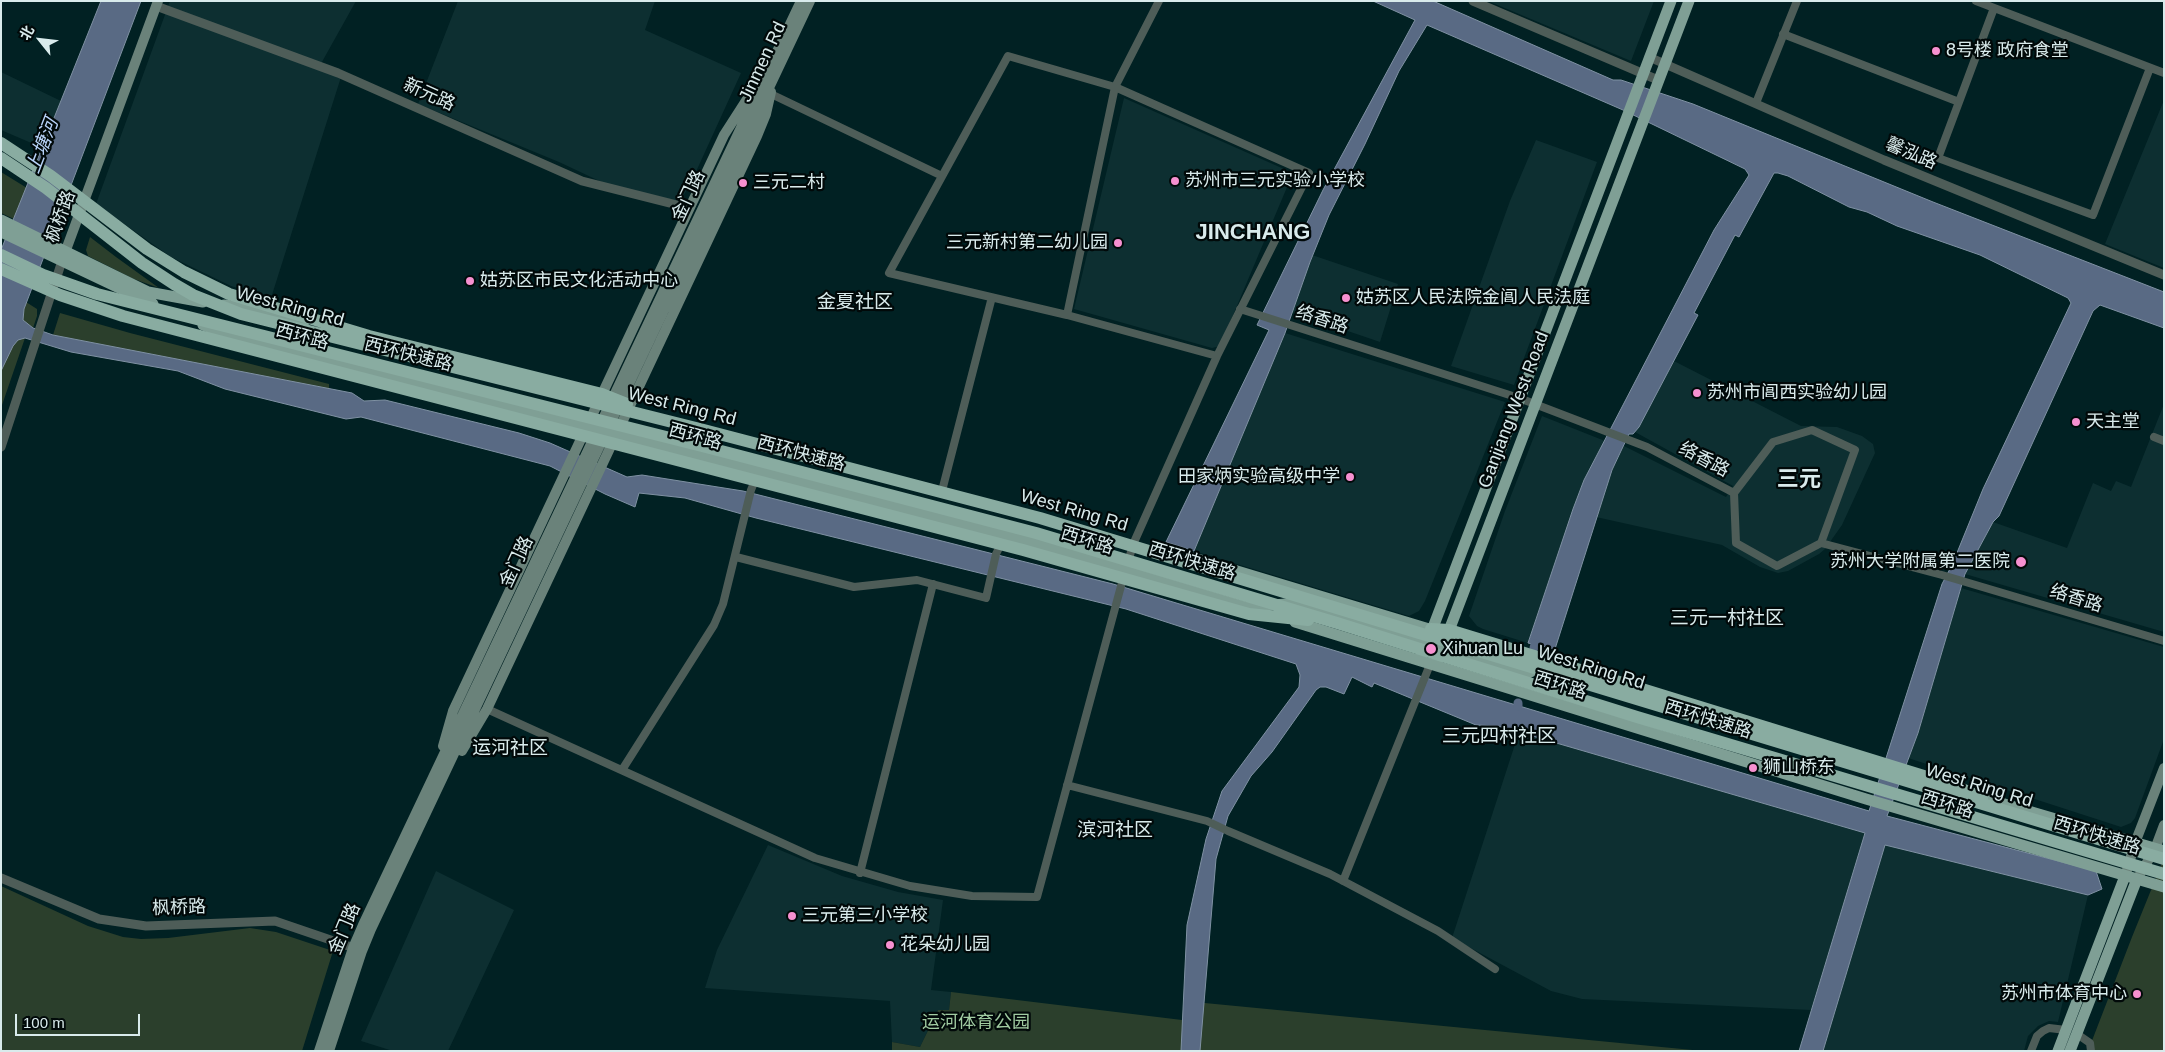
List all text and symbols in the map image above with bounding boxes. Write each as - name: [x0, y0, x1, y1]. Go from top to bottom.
- north arrow: [15, 15, 65, 65]
- street label: Jinmen Rd: [735, 18, 791, 106]
- text: 北: [16, 23, 37, 43]
- place label: 8号楼 政府食堂: [1946, 40, 2069, 62]
- marker: 8号楼 政府食堂: [1930, 45, 1942, 57]
- street label: 新元路: [400, 74, 458, 116]
- water label: 上塘河: [22, 115, 64, 177]
- street label: 馨泓路: [1882, 134, 1940, 174]
- street label: 金门路: [668, 167, 710, 225]
- place label: 苏州市三元实验小学校: [1185, 170, 1365, 192]
- place label: 三元二村: [753, 172, 825, 194]
- marker: 苏州市三元实验小学校: [1169, 175, 1181, 187]
- marker: 三元二村: [737, 177, 749, 189]
- street label: 枫桥路: [42, 188, 80, 246]
- district label: JINCHANG: [1191, 220, 1315, 246]
- place label: 三元新村第二幼儿园: [946, 232, 1108, 254]
- marker: 三元新村第二幼儿园: [1112, 237, 1124, 249]
- place label: 姑苏区市民文化活动中心: [480, 270, 678, 292]
- marker: 姑苏区市民文化活动中心: [464, 275, 476, 287]
- street label: West Ring Rd: [234, 282, 346, 332]
- place label: 姑苏区人民法院金阊人民法庭: [1356, 287, 1590, 309]
- district label: 金夏社区: [817, 292, 893, 314]
- marker: 姑苏区人民法院金阊人民法庭: [1340, 292, 1352, 304]
- street label: 络香路: [1293, 301, 1351, 339]
- street label: 西环路: [273, 320, 331, 354]
- street label: Ganjiang West Road: [1474, 329, 1554, 491]
- street label: 西环快速路: [362, 334, 454, 376]
- place label: 苏州市阊西实验幼儿园: [1707, 382, 1887, 404]
- street label: West Ring Rd: [626, 383, 738, 431]
- marker: 苏州市阊西实验幼儿园: [1691, 387, 1703, 399]
- place label: 天主堂: [2086, 411, 2140, 433]
- marker: 天主堂: [2070, 416, 2082, 428]
- street label: 西环路: [666, 420, 724, 454]
- street label: 西环快速路: [755, 432, 847, 476]
- street label: 络香路: [1675, 438, 1733, 482]
- place label: 田家炳实验高级中学: [1178, 466, 1340, 488]
- district label: 三元: [1777, 467, 1821, 493]
- marker: 田家炳实验高级中学: [1344, 471, 1356, 483]
- street label: West Ring Rd: [1018, 485, 1130, 537]
- street label: 西环路: [1058, 523, 1116, 559]
- street label: 金门路: [496, 533, 538, 591]
- street label: 西环快速路: [1146, 539, 1238, 585]
- place label: 苏州大学附属第二医院: [1830, 551, 2010, 573]
- marker: 苏州大学附属第二医院: [2014, 555, 2028, 569]
- street label: 络香路: [2047, 581, 2105, 617]
- district label: 三元一村社区: [1670, 608, 1784, 630]
- place label: Xihuan Lu: [1442, 638, 1523, 660]
- street label: West Ring Rd: [1535, 641, 1647, 695]
- marker: Xihuan Lu: [1424, 642, 1438, 656]
- street label: 西环路: [1531, 668, 1589, 704]
- street label: 西环快速路: [1662, 697, 1754, 743]
- district label: 三元四村社区: [1442, 726, 1556, 748]
- district label: 运河社区: [472, 738, 548, 760]
- place label: 狮山桥东: [1763, 757, 1835, 779]
- street label: West Ring Rd: [1923, 759, 2035, 813]
- marker: 狮山桥东: [1747, 762, 1759, 774]
- street label: 西环路: [1918, 787, 1976, 823]
- street label: 西环快速路: [2051, 813, 2143, 859]
- district label: 滨河社区: [1077, 820, 1153, 842]
- street label: 枫桥路: [152, 896, 206, 920]
- street label: 金门路: [325, 900, 365, 958]
- place label: 三元第三小学校: [802, 905, 928, 927]
- marker: 三元第三小学校: [786, 910, 798, 922]
- place label: 花朵幼儿园: [900, 934, 990, 956]
- marker: 花朵幼儿园: [884, 939, 896, 951]
- place label: 苏州市体育中心: [2001, 983, 2127, 1005]
- marker: 苏州市体育中心: [2131, 988, 2143, 1000]
- scale bar: [18, 1004, 142, 1036]
- park label: 运河体育公园: [922, 1012, 1030, 1034]
- text: 100 m: [23, 1014, 65, 1031]

